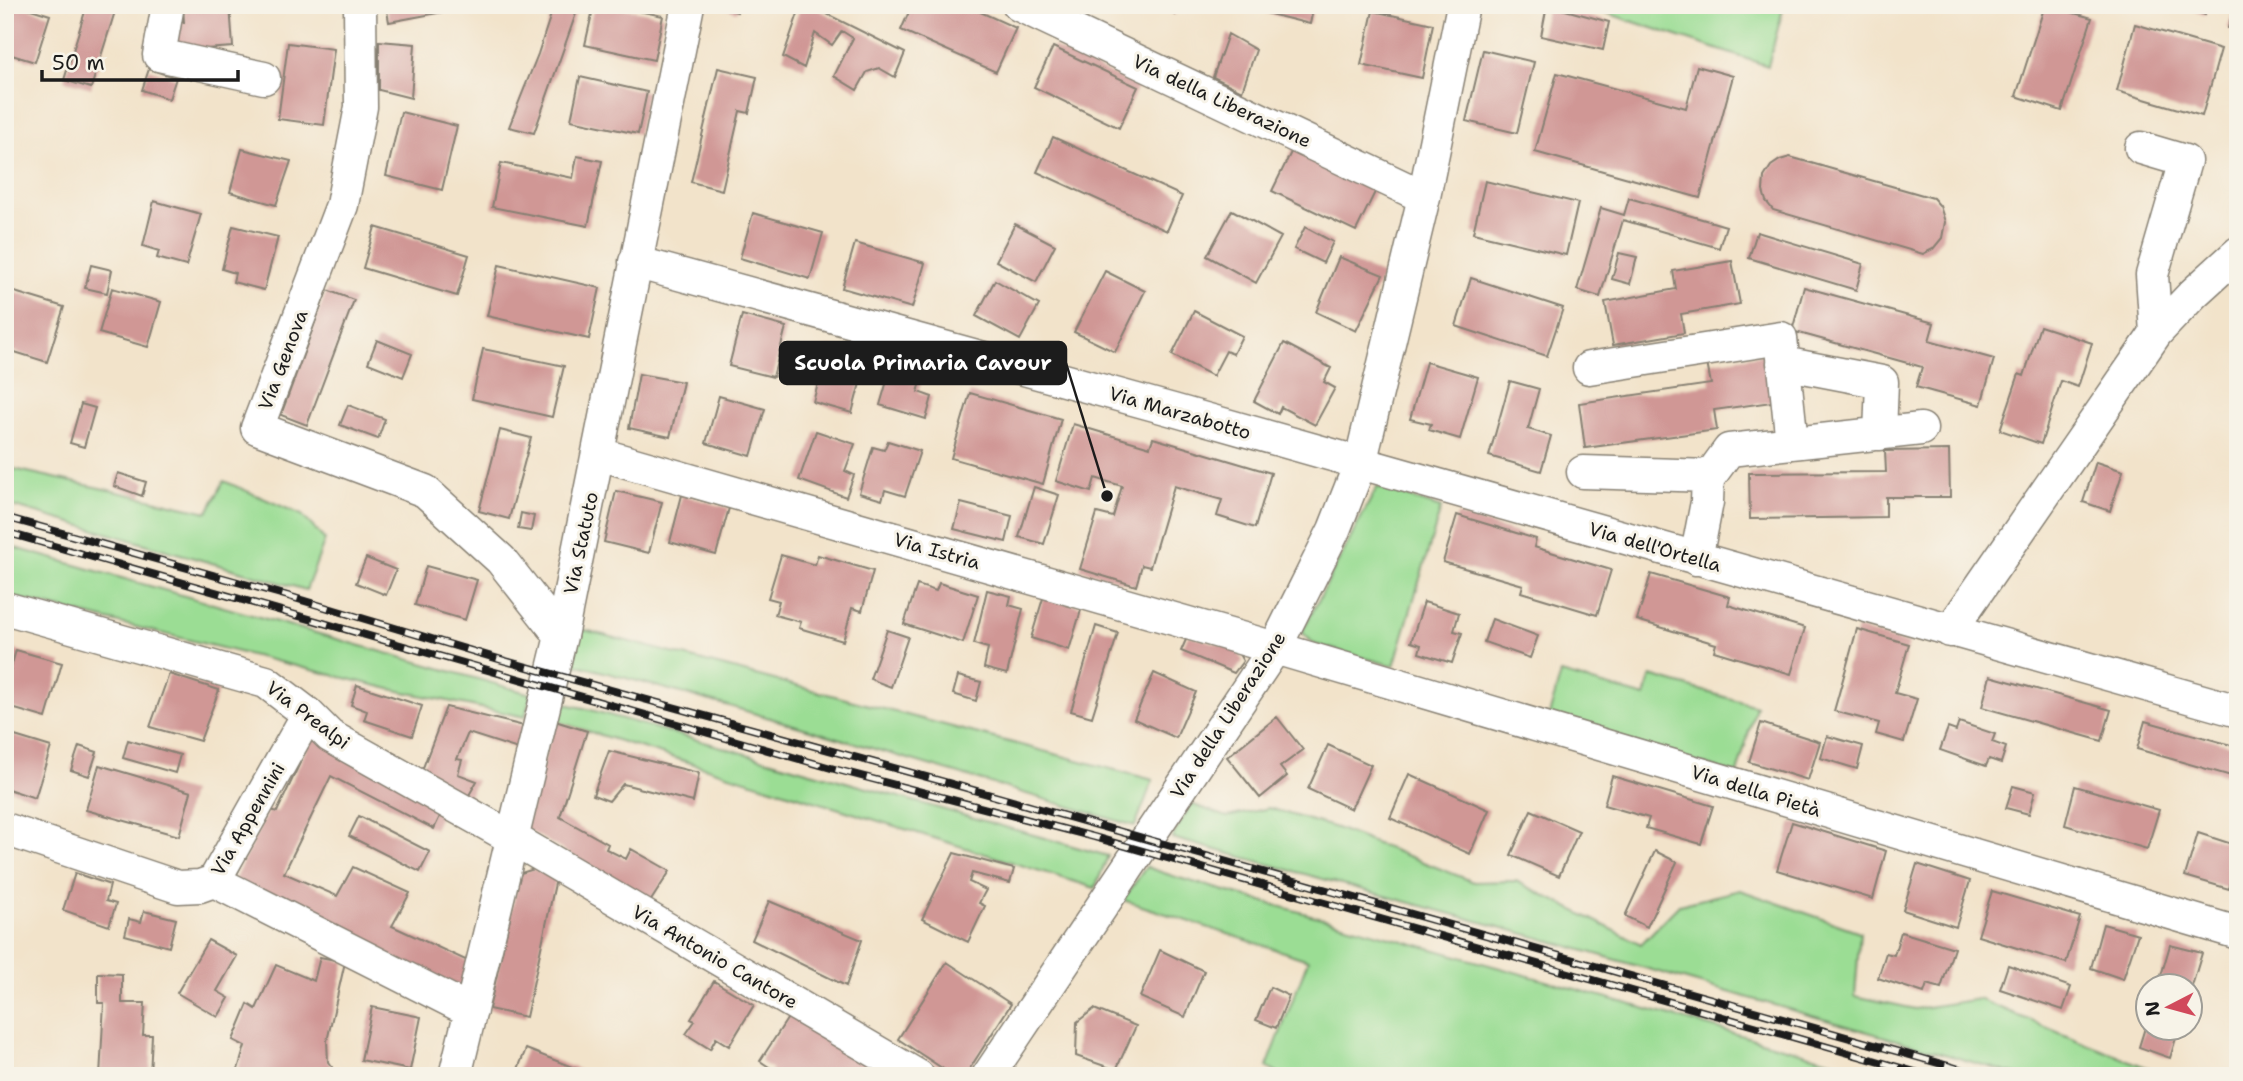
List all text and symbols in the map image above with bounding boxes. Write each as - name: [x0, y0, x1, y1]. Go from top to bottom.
- scale bar: [42, 38, 238, 82]
- text: 50 m: [52, 49, 105, 77]
- street label: Via della Liberazione: [1129, 49, 1315, 153]
- street label: Via Genova: [252, 306, 314, 414]
- callout: Scuola Primaria Cavour: [780, 342, 1066, 384]
- text: Scuola Primaria Cavour: [794, 349, 1052, 377]
- street label: Via Marzabotto: [1106, 381, 1254, 445]
- street label: Via Statuto: [558, 490, 604, 596]
- street label: Via dell'Ortella: [1586, 516, 1724, 578]
- street label: Via Istria: [891, 527, 983, 575]
- street label: Via della Liberazione: [1165, 627, 1291, 803]
- street label: Via Prealpi: [261, 675, 355, 755]
- street label: Via Appennini: [205, 758, 291, 880]
- street label: Via della Pietà: [1688, 759, 1824, 823]
- street label: Via Antonio Cantore: [628, 899, 802, 1015]
- north arrow: [2134, 972, 2204, 1042]
- text: N: [2139, 1000, 2166, 1018]

